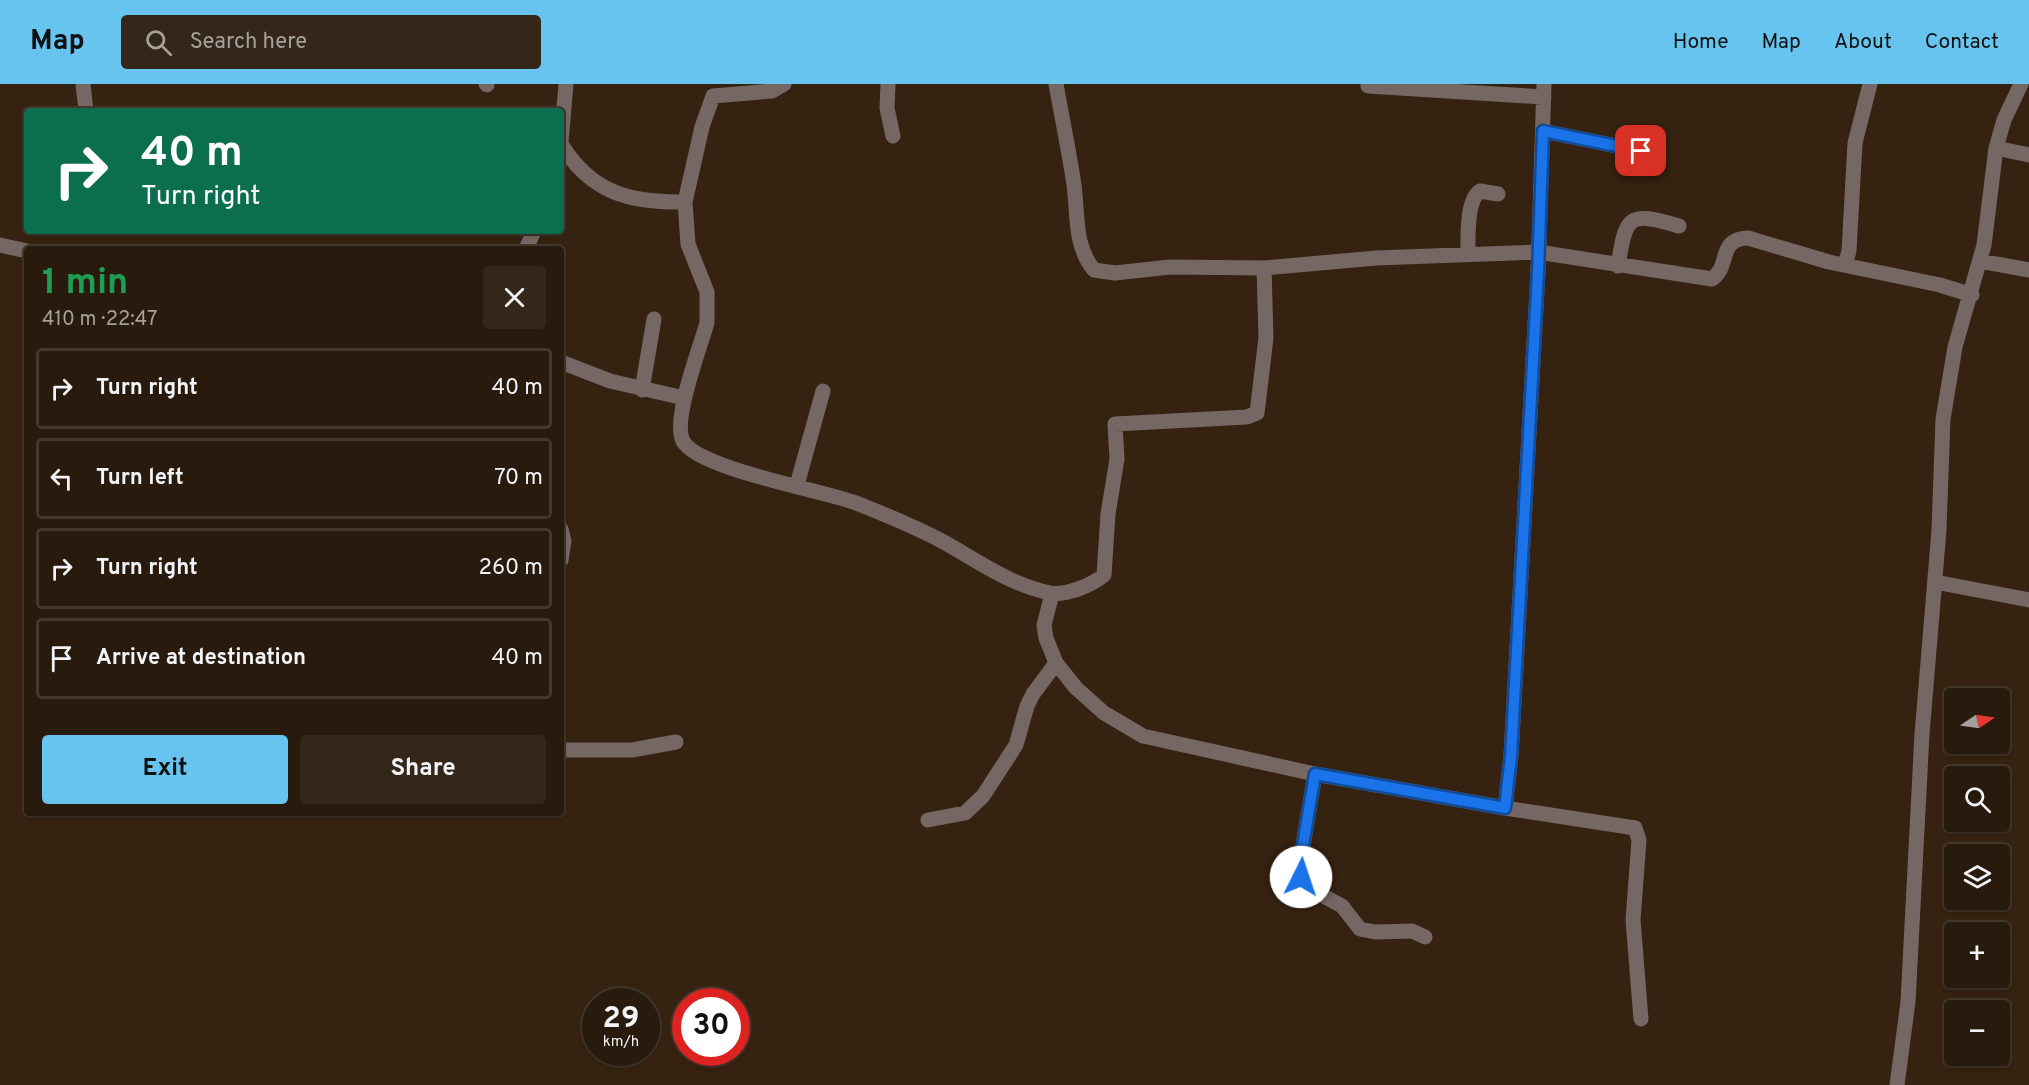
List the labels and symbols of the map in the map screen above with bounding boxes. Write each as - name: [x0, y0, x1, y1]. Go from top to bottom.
- pin: [1615, 125, 1666, 176]
- north arrow: [1944, 688, 2010, 754]
- position arrow: [1269, 845, 1333, 909]
- speed limit sign: 30: [672, 988, 750, 1066]

